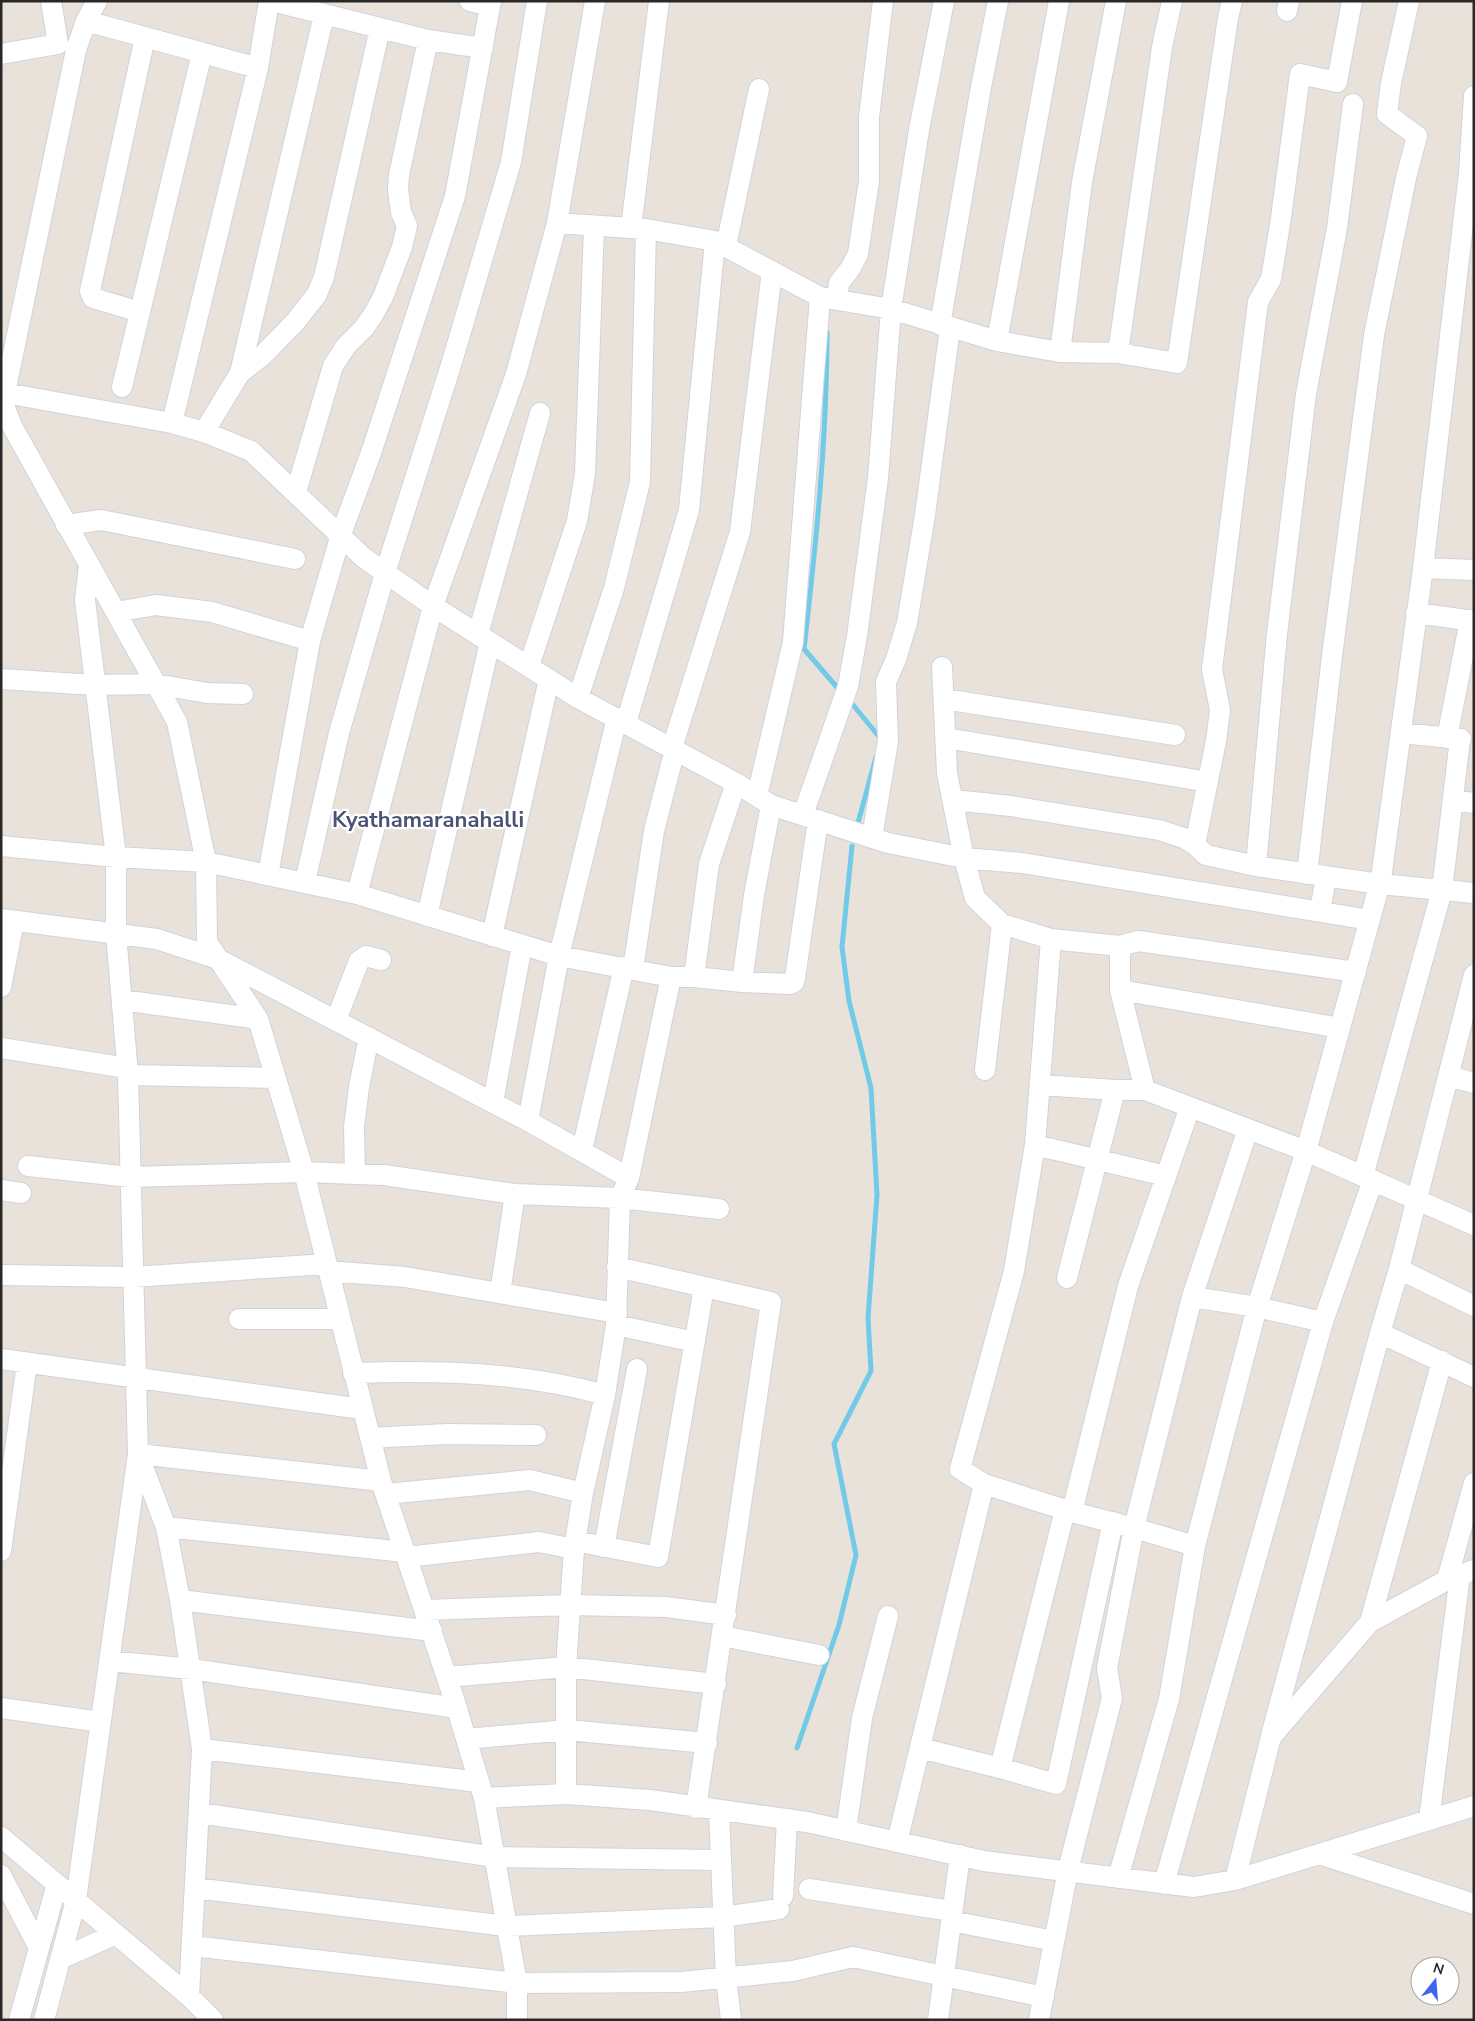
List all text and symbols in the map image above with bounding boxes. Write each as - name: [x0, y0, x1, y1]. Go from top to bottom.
- district label: Kyathamaranahalli: [332, 805, 524, 835]
- north arrow: [1410, 1956, 1460, 2006]
- text: N: [1431, 1958, 1446, 1980]

